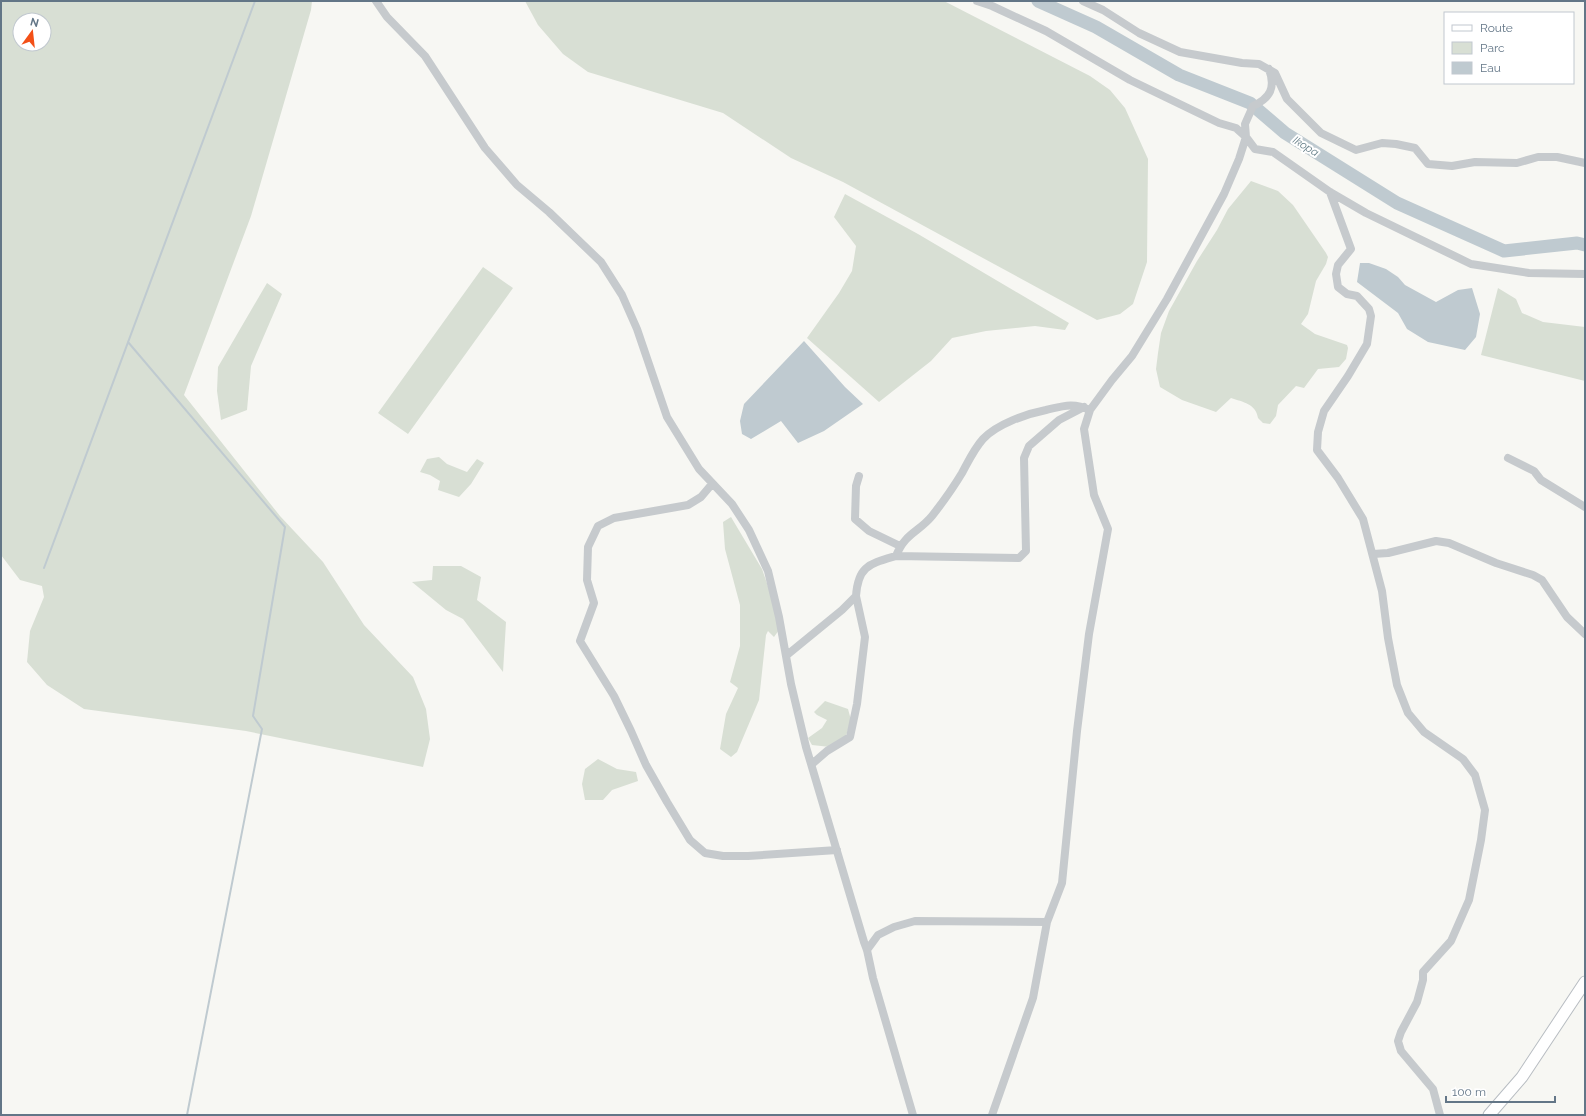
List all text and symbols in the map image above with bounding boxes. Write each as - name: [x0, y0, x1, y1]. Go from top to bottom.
- north arrow: [12, 12, 52, 52]
- legend: [1444, 12, 1574, 84]
- text: N: [29, 15, 40, 30]
- text: Route: [1480, 21, 1513, 35]
- text: Parc: [1480, 41, 1505, 55]
- text: Eau: [1480, 61, 1501, 75]
- water label: Ikopa: [1290, 134, 1321, 160]
- scale bar: [1446, 1078, 1555, 1104]
- text: 100 m: [1452, 1085, 1486, 1099]

